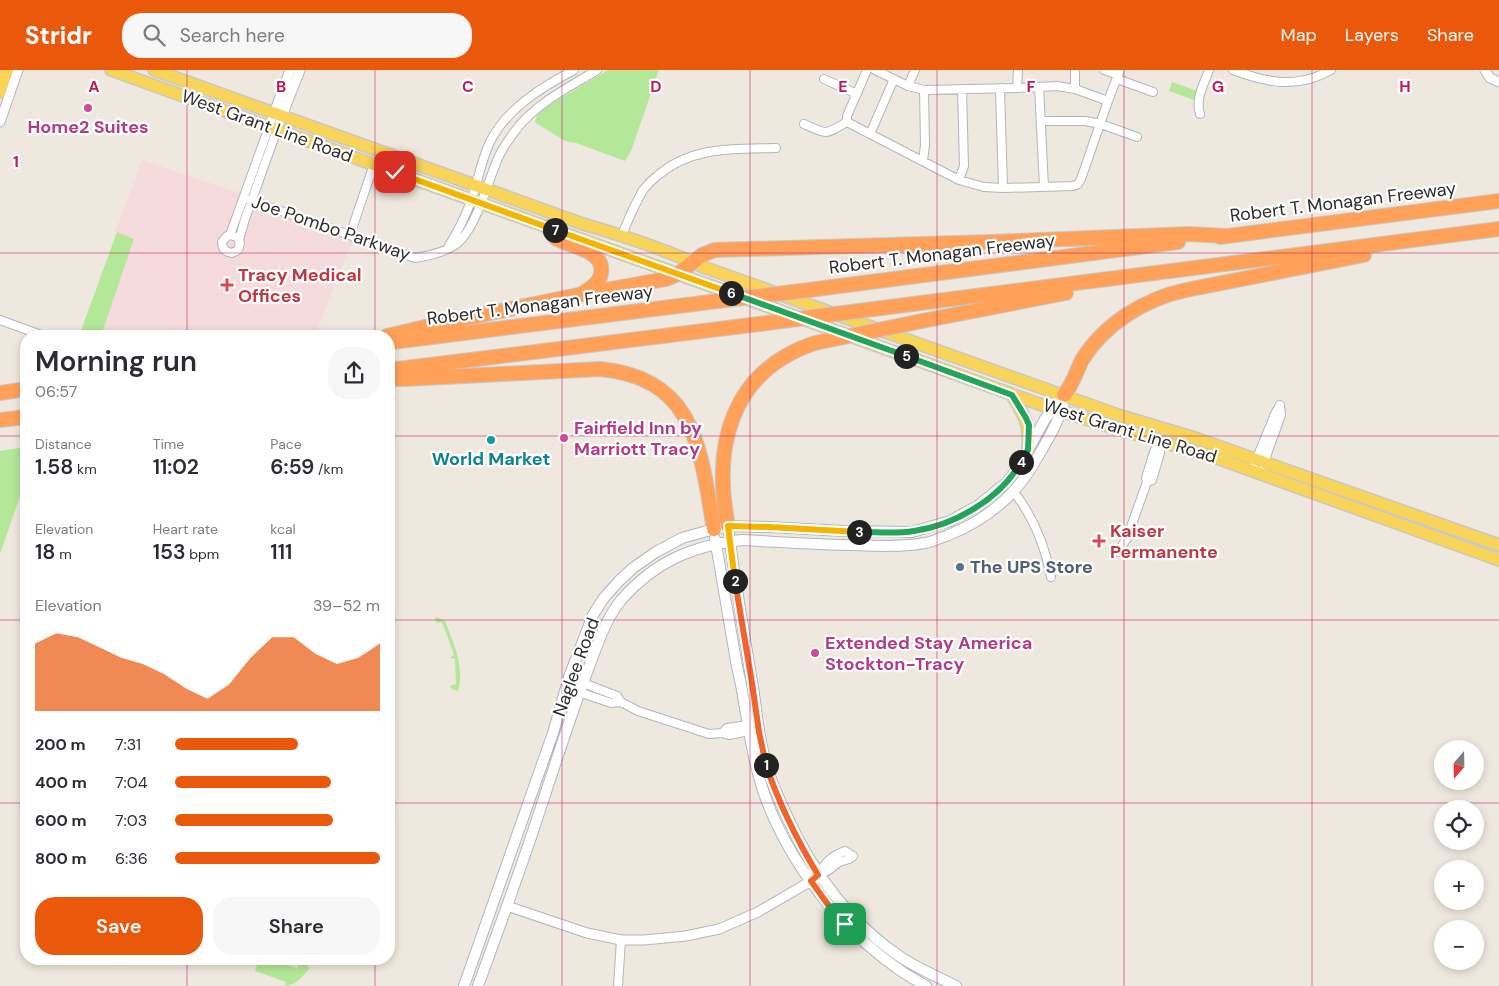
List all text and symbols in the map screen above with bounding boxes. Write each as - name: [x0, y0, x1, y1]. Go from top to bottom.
- search box: [122, 13, 472, 58]
- text: Stridr: [25, 20, 92, 51]
- icon: search: [140, 21, 168, 49]
- text: Search here: [180, 23, 285, 48]
- text: Map: [1281, 23, 1317, 47]
- text: Layers: [1345, 23, 1399, 47]
- text: Share: [1427, 23, 1474, 47]
- text: A: [88, 76, 100, 97]
- text: B: [276, 76, 286, 97]
- text: C: [462, 76, 474, 97]
- text: D: [650, 76, 662, 97]
- text: E: [838, 76, 848, 97]
- text: F: [1027, 76, 1036, 97]
- text: G: [1212, 76, 1224, 97]
- text: H: [1399, 76, 1411, 97]
- street label: West Grant Line Road: [178, 84, 356, 168]
- marker: Home2 Suites: [82, 102, 94, 114]
- place label: Home2 Suites: [27, 115, 149, 139]
- text: 1: [13, 151, 19, 172]
- pin: [374, 151, 416, 193]
- icon: check: [381, 158, 409, 186]
- street label: Robert T. Monagan Freeway: [1229, 176, 1457, 228]
- street label: Joe Pombo Parkway: [248, 190, 414, 266]
- pin: 7: [542, 218, 568, 242]
- text: 7: [552, 221, 559, 239]
- street label: Robert T. Monagan Freeway: [828, 228, 1056, 280]
- place label: Tracy Medical Offices: [238, 263, 362, 308]
- marker: Tracy Medical Offices: [220, 278, 234, 292]
- street label: Robert T. Monagan Freeway: [426, 279, 654, 331]
- pin: 6: [718, 280, 744, 306]
- text: 6: [727, 284, 736, 302]
- text: Morning run: [35, 343, 197, 380]
- pin: 5: [894, 344, 918, 368]
- button: share: [328, 347, 380, 399]
- text: 5: [902, 347, 911, 365]
- text: 06:57: [35, 381, 77, 402]
- street label: West Grant Line Road: [1040, 393, 1220, 469]
- place label: Fairfield Inn by Marriott Tracy: [574, 416, 702, 461]
- marker: Fairfield Inn by Marriott Tracy: [558, 432, 570, 444]
- marker: World Market: [485, 434, 497, 446]
- text: Distance: [35, 435, 92, 453]
- text: Time: [153, 435, 184, 453]
- text: Pace: [270, 435, 302, 453]
- place label: World Market: [432, 447, 550, 471]
- pin: 4: [1008, 450, 1034, 474]
- text: 1.58: [35, 453, 73, 481]
- text: 11:02: [153, 453, 199, 481]
- text: 6:59: [270, 453, 314, 481]
- text: 4: [1017, 453, 1026, 471]
- text: km: [73, 460, 97, 478]
- text: /km: [314, 460, 343, 478]
- place label: Kaiser Permanente: [1110, 519, 1218, 564]
- text: Elevation: [35, 520, 93, 538]
- text: Heart rate: [153, 520, 218, 538]
- text: kcal: [270, 520, 296, 538]
- pin: 3: [846, 520, 872, 544]
- text: 3: [855, 523, 864, 541]
- marker: Kaiser Permanente: [1092, 534, 1106, 548]
- text: 18: [35, 538, 55, 566]
- text: 153: [153, 538, 186, 566]
- text: 111: [270, 538, 292, 566]
- text: m: [55, 545, 72, 563]
- text: bpm: [186, 545, 219, 563]
- place label: The UPS Store: [970, 555, 1093, 579]
- marker: The UPS Store: [954, 561, 966, 573]
- pin: 2: [722, 568, 748, 594]
- text: 2: [731, 572, 740, 590]
- text: Elevation: [35, 595, 102, 616]
- text: 39–52 m: [313, 595, 380, 616]
- street label: Naglee Road: [547, 614, 605, 720]
- place label: Extended Stay America Stockton-Tracy: [825, 631, 1032, 676]
- marker: Extended Stay America Stockton-Tracy: [809, 647, 821, 659]
- text: 200 m: [35, 734, 86, 755]
- text: 7:31: [115, 734, 141, 755]
- north arrow: [1434, 740, 1484, 790]
- map controls: [1434, 740, 1484, 970]
- pin: 1: [754, 752, 778, 778]
- text: 1: [764, 756, 769, 774]
- text: 400 m: [35, 772, 87, 793]
- text: 7:04: [115, 772, 147, 793]
- button: locate: [1434, 800, 1484, 850]
- text: 600 m: [35, 810, 87, 831]
- text: 7:03: [115, 810, 147, 831]
- text: 800 m: [35, 848, 86, 869]
- text: 6:36: [115, 848, 148, 869]
- button: +: [1434, 860, 1484, 910]
- button: Save: [35, 897, 203, 955]
- button: Share: [213, 897, 380, 955]
- pin: [824, 903, 866, 945]
- icon: arrive: [831, 910, 859, 938]
- button: −: [1434, 920, 1484, 970]

